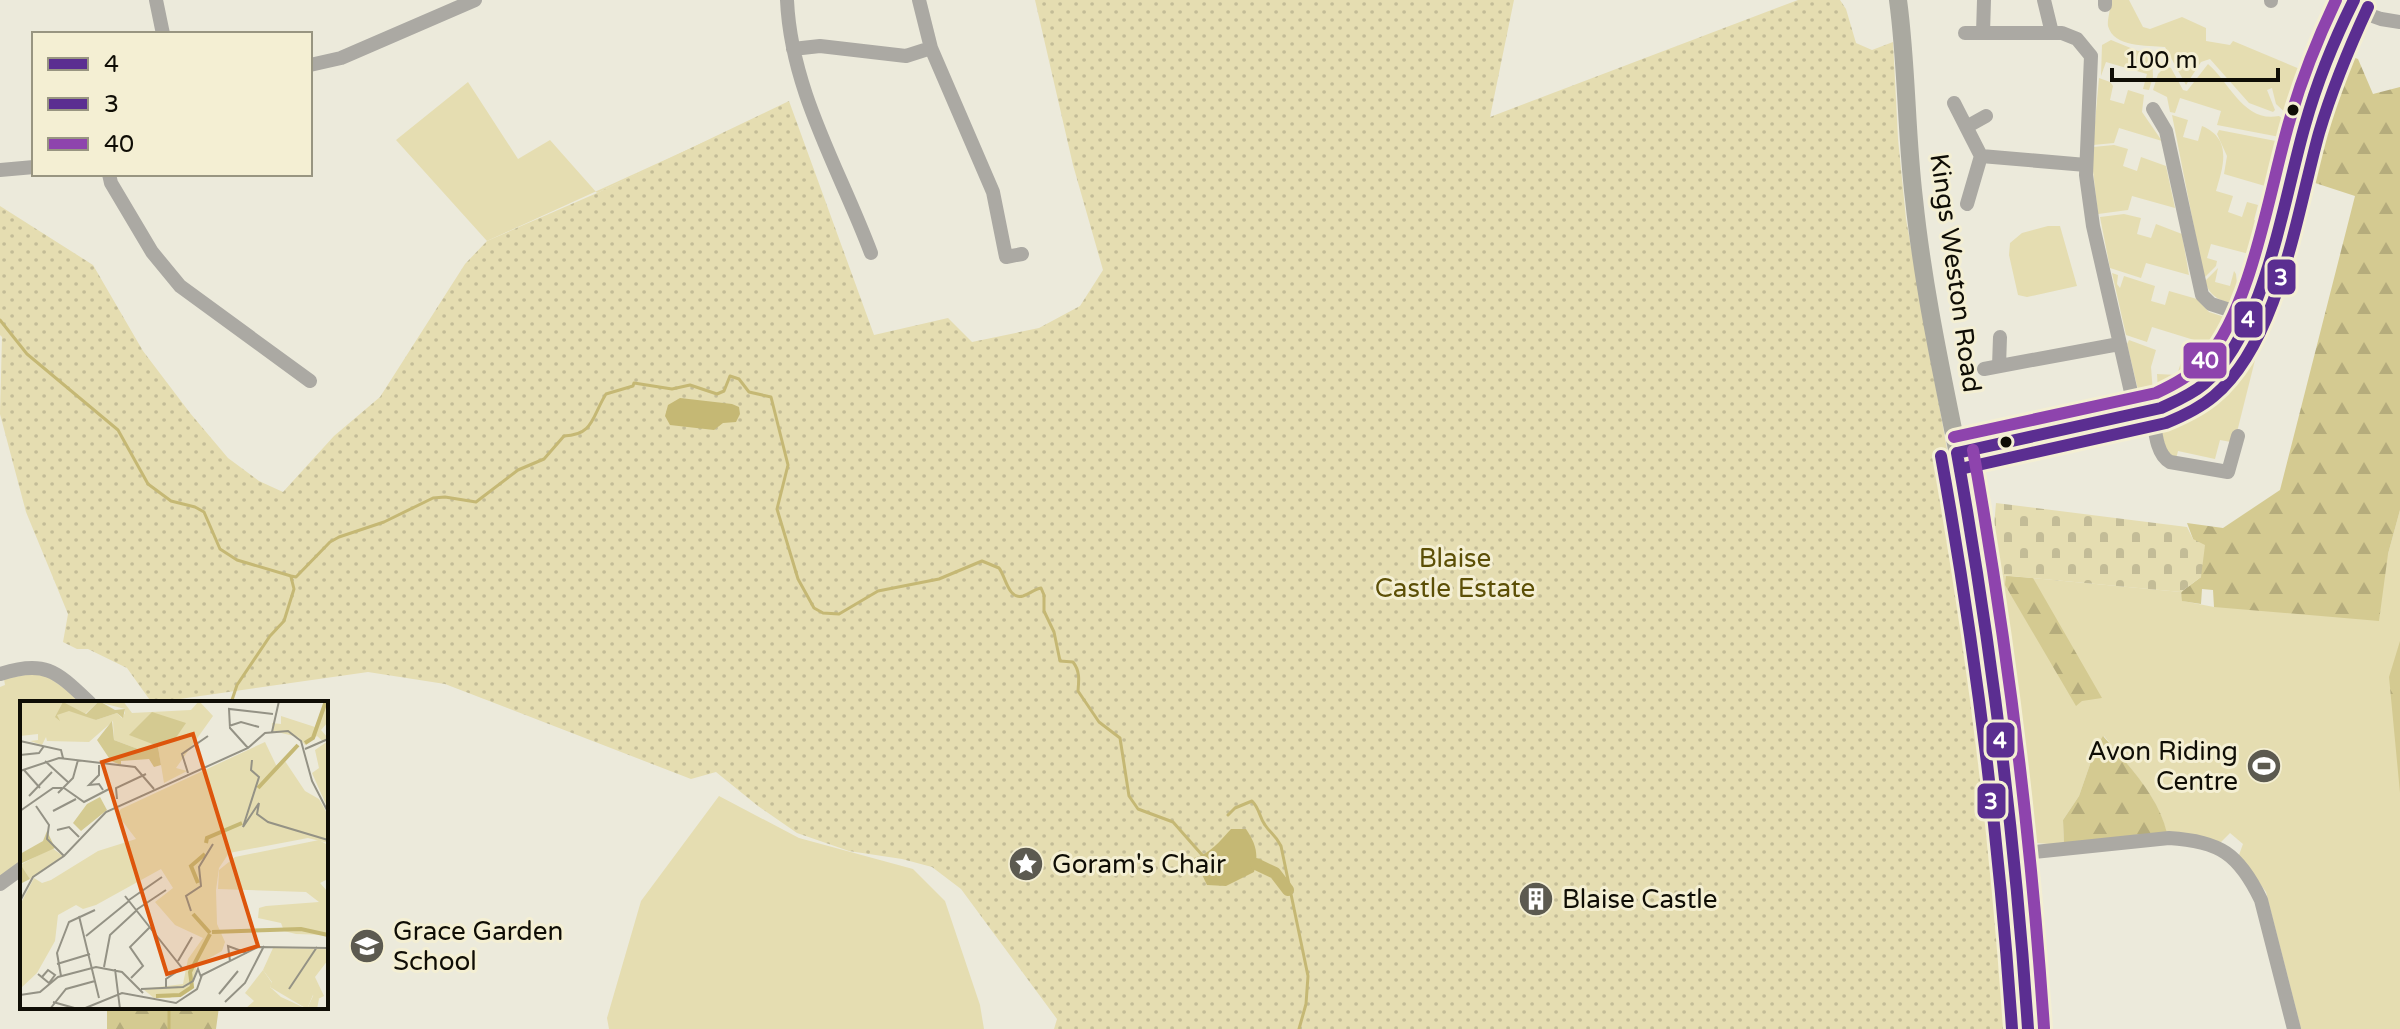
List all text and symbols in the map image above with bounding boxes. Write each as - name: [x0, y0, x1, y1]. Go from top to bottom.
- legend: [32, 32, 312, 176]
- scale bar: [2112, 32, 2278, 82]
- text: 100 m: [2124, 46, 2198, 75]
- text: 4: [104, 50, 119, 79]
- text: 3: [104, 90, 119, 119]
- unlabelled marker: [2285, 102, 2301, 118]
- text: 40: [104, 130, 134, 159]
- street label: Kings Weston Road: [1923, 152, 1988, 395]
- line badge: 3: [2266, 258, 2297, 296]
- text: 3: [2274, 265, 2288, 291]
- line badge: 4: [2233, 300, 2264, 339]
- text: 4: [2241, 307, 2255, 333]
- line badge: 40: [2182, 341, 2228, 380]
- text: 40: [2191, 348, 2219, 374]
- unlabelled marker: [1998, 434, 2014, 450]
- park label: Blaise Castle Estate: [1375, 543, 1535, 604]
- inset map: [20, 701, 328, 1009]
- line badge: 4: [1985, 721, 2016, 759]
- text: 4: [1993, 728, 2007, 754]
- place label: Avon Riding Centre: [2087, 736, 2238, 797]
- sports icon: Avon Riding Centre: [2245, 747, 2283, 785]
- line badge: 3: [1976, 782, 2007, 820]
- text: 3: [1984, 789, 1998, 815]
- place icon: Goram's Chair: [1007, 845, 1045, 883]
- place label: Goram's Chair: [1052, 849, 1226, 880]
- building icon: Blaise Castle: [1517, 880, 1555, 918]
- place label: Blaise Castle: [1562, 884, 1718, 915]
- place label: Grace Garden School: [393, 916, 563, 977]
- school or university icon: Grace Garden School: [348, 927, 386, 965]

